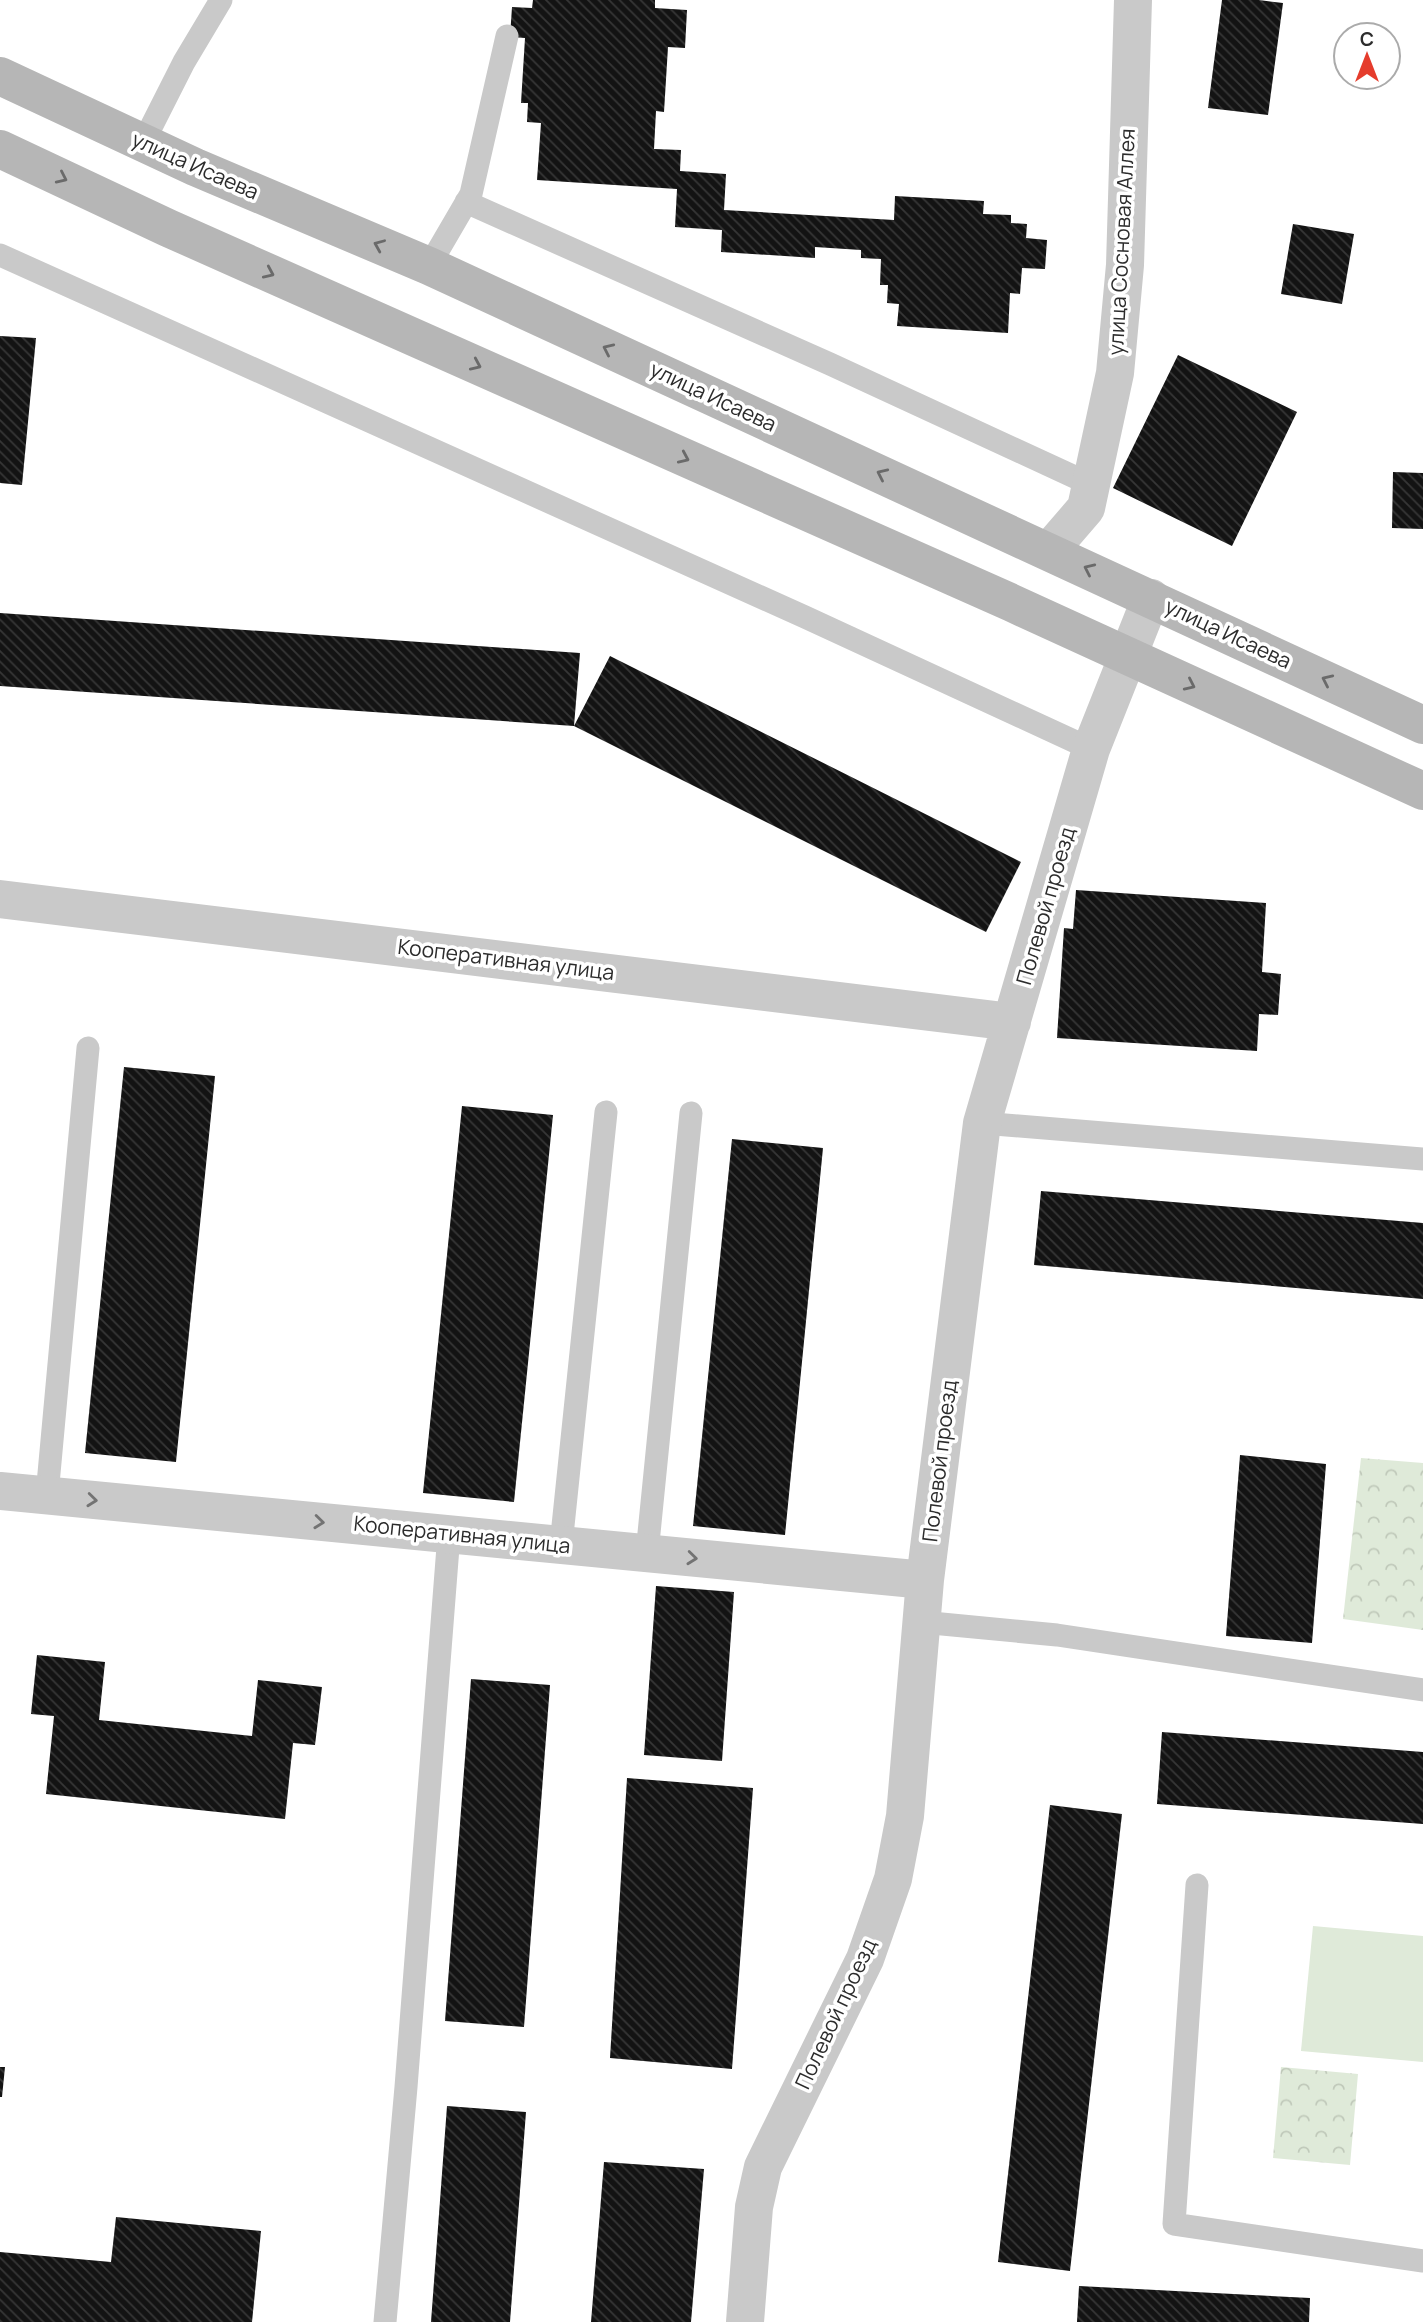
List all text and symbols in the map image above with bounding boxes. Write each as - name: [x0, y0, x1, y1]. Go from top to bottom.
- north arrow: [1332, 21, 1402, 91]
- text: С: [1360, 26, 1374, 52]
- street label: улица Исаева: [127, 125, 263, 206]
- street label: улица Сосновая Аллея: [1101, 128, 1141, 356]
- one-way arrow: [55, 170, 67, 184]
- one-way arrow: [373, 239, 386, 253]
- one-way arrow: [261, 265, 274, 279]
- one-way arrow: [603, 343, 615, 357]
- street label: улица Исаева: [646, 355, 781, 438]
- one-way arrow: [469, 357, 482, 371]
- one-way arrow: [677, 450, 690, 464]
- one-way arrow: [877, 468, 889, 482]
- one-way arrow: [1084, 563, 1096, 577]
- street label: улица Исаева: [1161, 592, 1296, 675]
- one-way arrow: [1322, 674, 1335, 688]
- one-way arrow: [1183, 677, 1195, 691]
- street label: Полевой проезд: [1009, 824, 1081, 988]
- street label: Кооперативная улица: [396, 932, 616, 986]
- street label: Полевой проезд: [915, 1378, 963, 1543]
- one-way arrow: [87, 1492, 98, 1507]
- street label: Кооперативная улица: [352, 1509, 572, 1559]
- one-way arrow: [313, 1514, 325, 1529]
- one-way arrow: [686, 1550, 697, 1565]
- street label: Полевой проезд: [788, 1934, 882, 2093]

